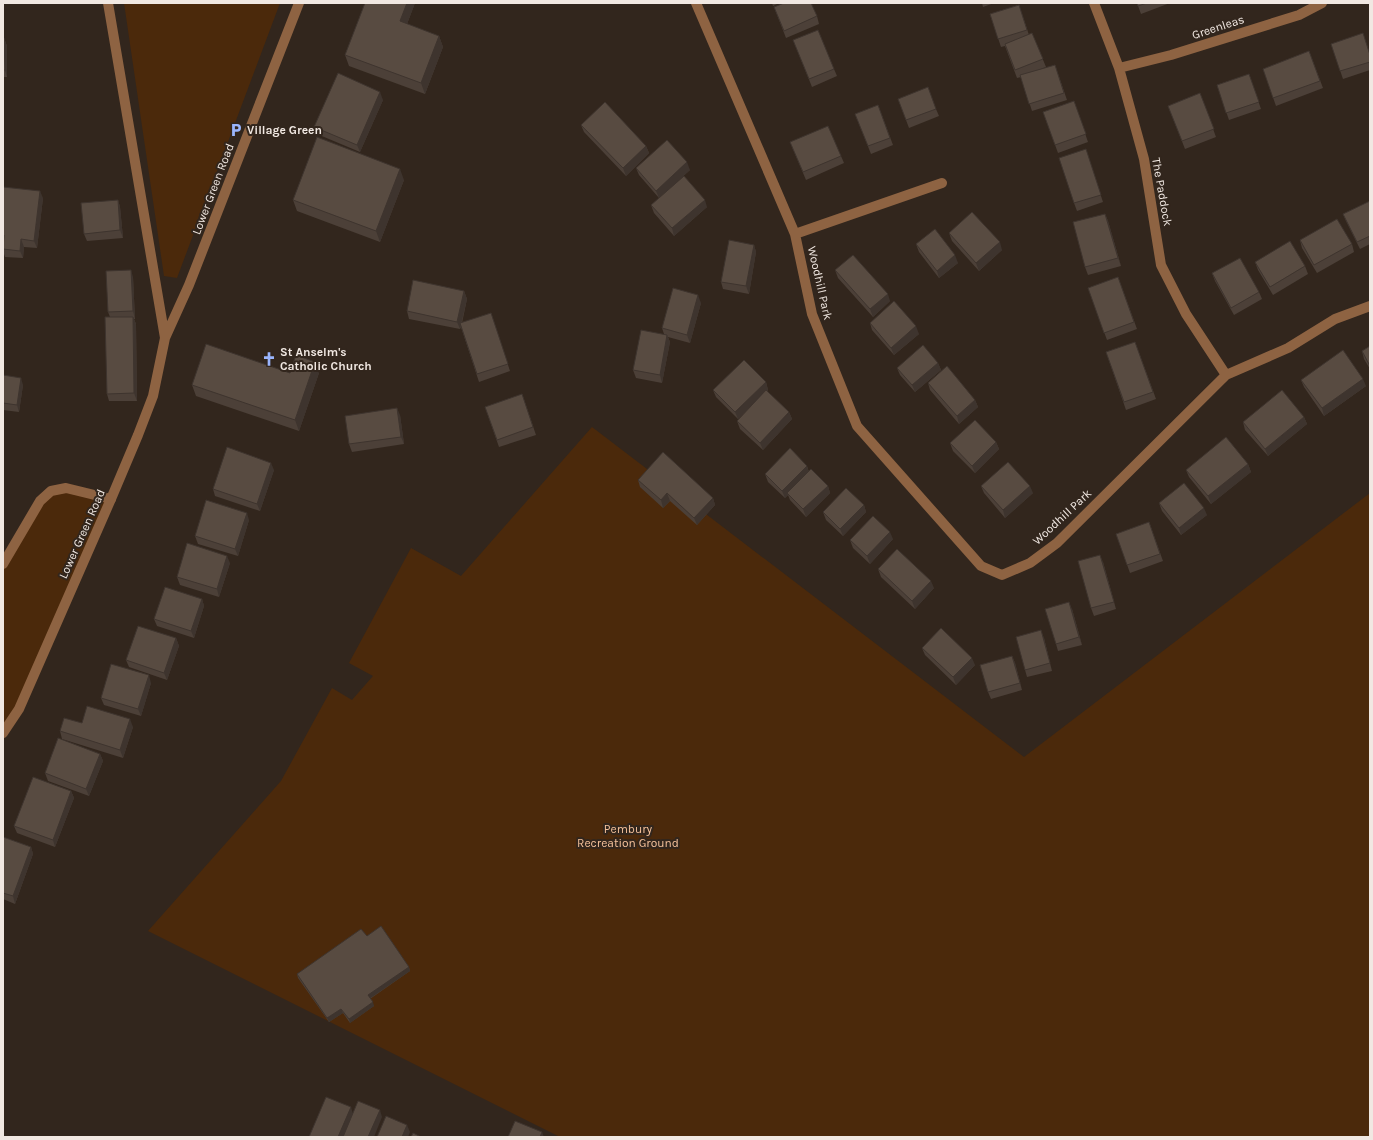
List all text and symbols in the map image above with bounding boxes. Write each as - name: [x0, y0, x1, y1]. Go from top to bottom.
- street label: Greenleas: [1190, 12, 1246, 42]
- parking icon: Village Green: [228, 122, 244, 138]
- place label: Village Green: [247, 123, 322, 137]
- street label: Lower Green Road: [189, 142, 237, 236]
- street label: The Paddock: [1149, 157, 1175, 228]
- street label: Woodhill Park: [805, 245, 835, 321]
- place label: St Anselm's Catholic Church: [280, 345, 372, 373]
- church icon: St Anselm's Catholic Church: [261, 351, 277, 367]
- street label: Woodhill Park: [1030, 486, 1094, 548]
- street label: Lower Green Road: [56, 487, 108, 581]
- park label: Pembury Recreation Ground: [577, 822, 679, 850]

